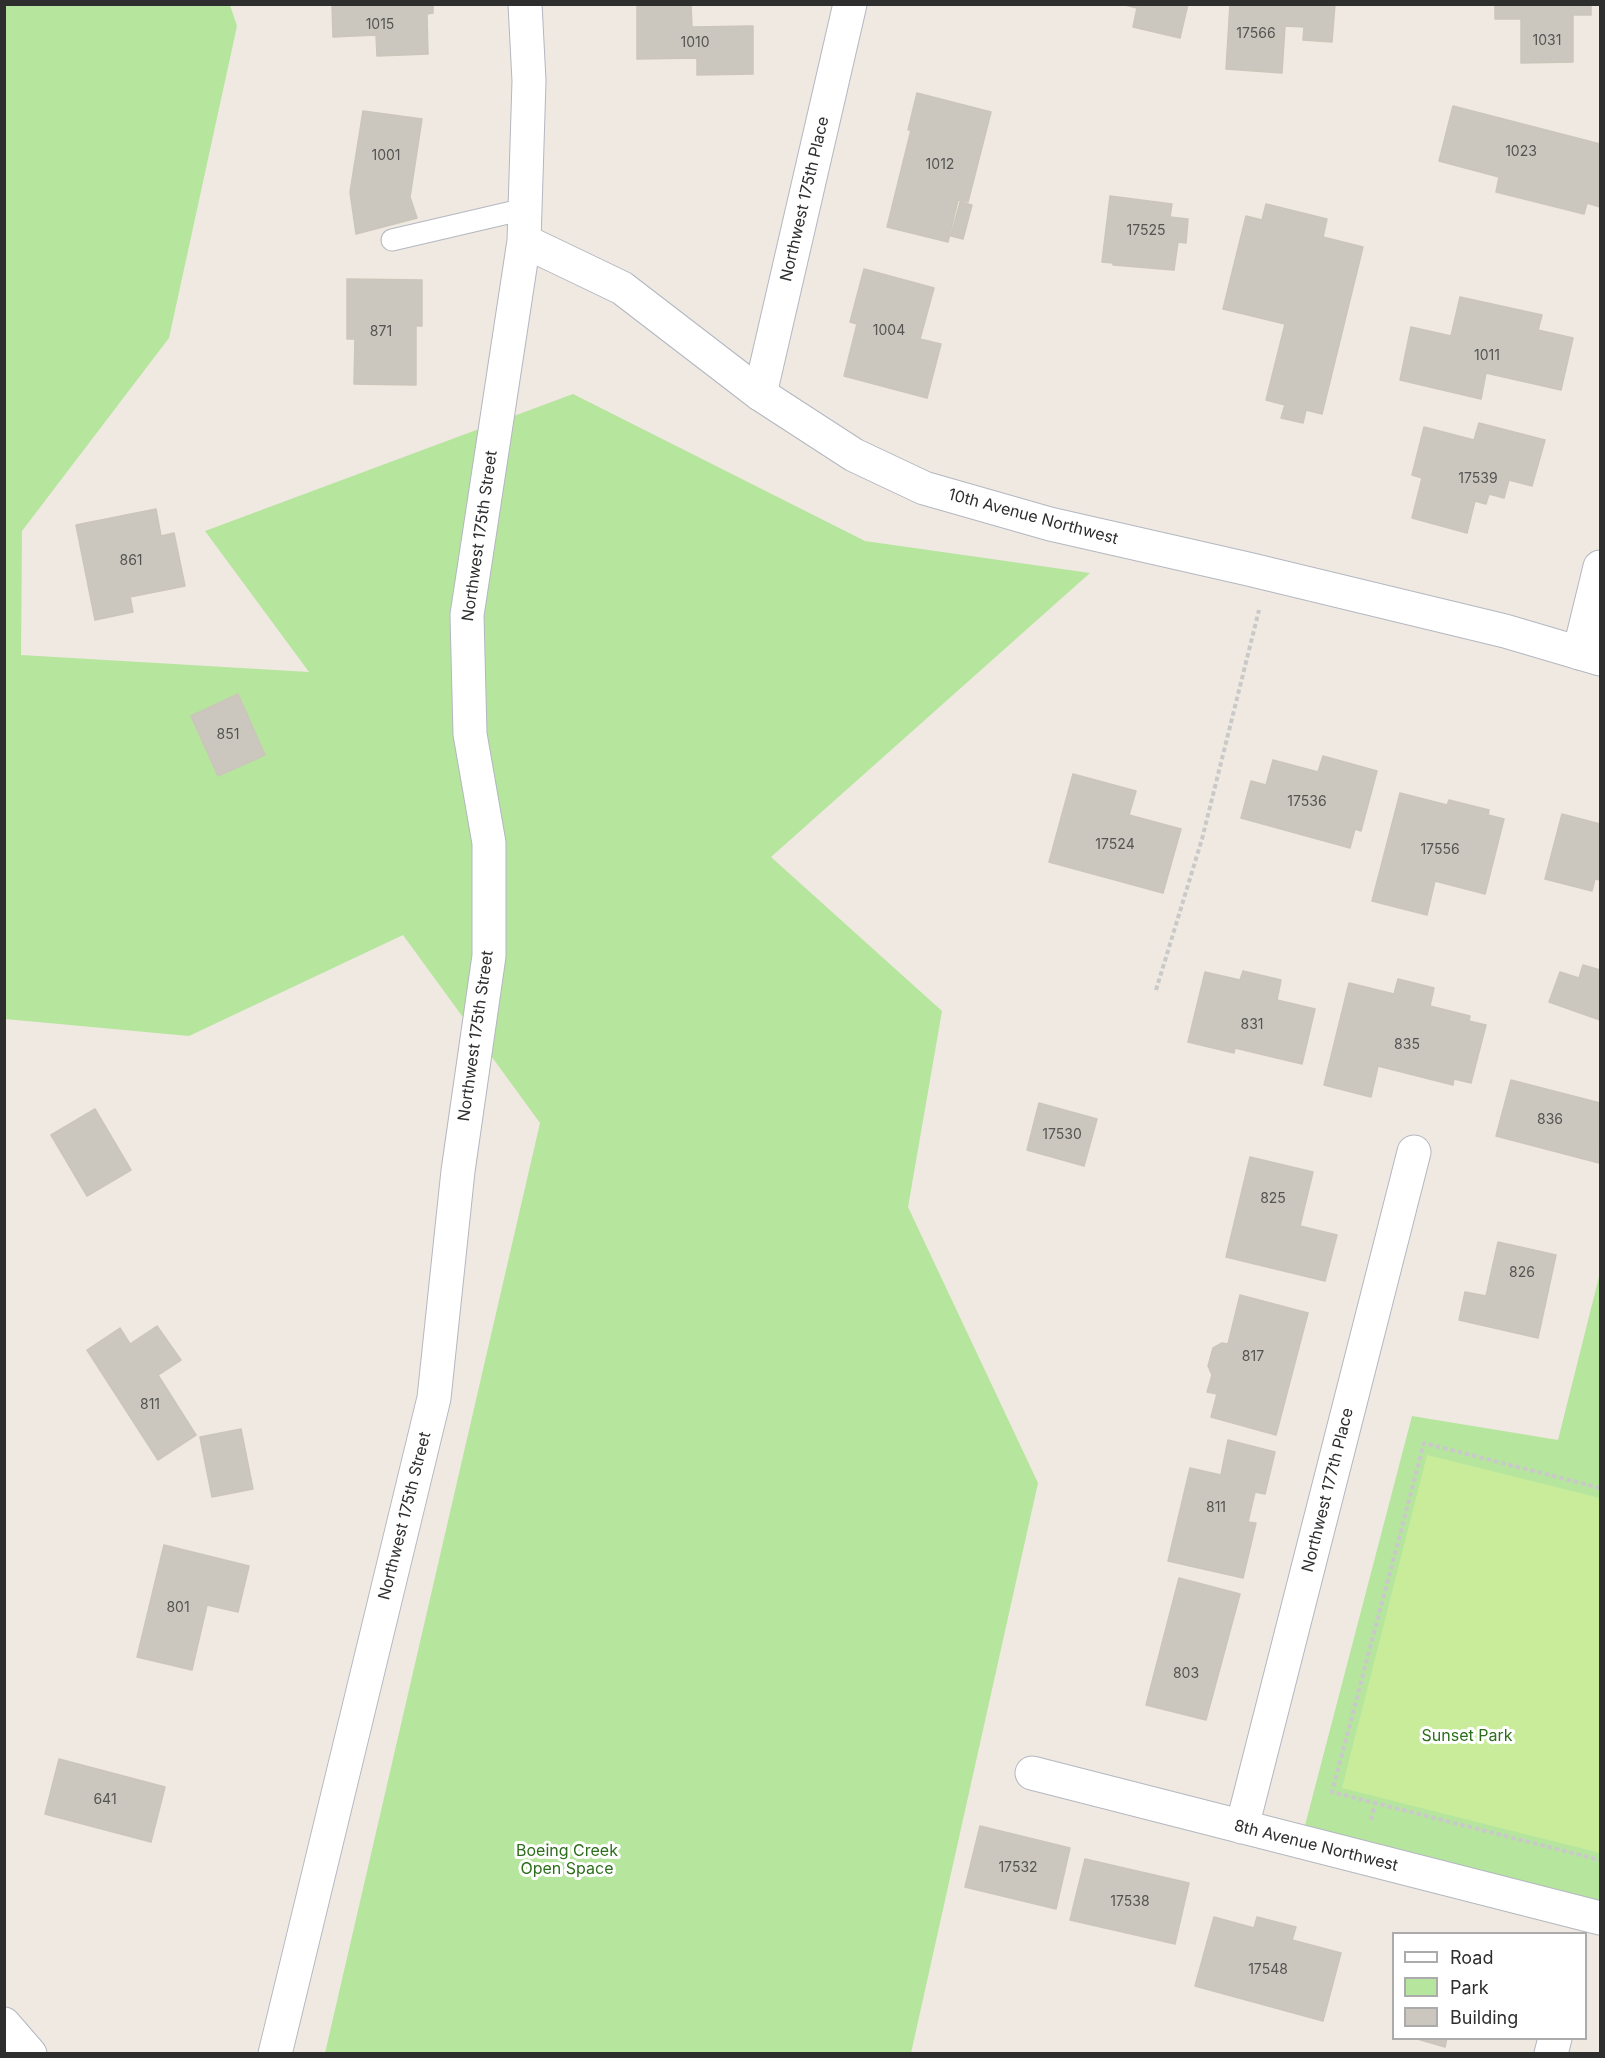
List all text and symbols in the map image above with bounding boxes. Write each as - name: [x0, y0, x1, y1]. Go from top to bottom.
- house number: 1015: [366, 17, 394, 33]
- house number: 17566: [1236, 26, 1276, 42]
- house number: 1031: [1533, 33, 1561, 49]
- house number: 1010: [680, 35, 710, 51]
- street label: Northwest 175th Place: [777, 115, 833, 283]
- house number: 1023: [1505, 144, 1537, 160]
- house number: 1001: [371, 148, 401, 164]
- house number: 1012: [926, 157, 954, 173]
- house number: 17525: [1126, 223, 1166, 239]
- house number: 1004: [873, 323, 905, 339]
- house number: 871: [370, 324, 392, 340]
- house number: 1011: [1474, 348, 1500, 364]
- street label: Northwest 175th Street: [458, 449, 502, 623]
- house number: 17539: [1458, 471, 1498, 487]
- street label: 10th Avenue Northwest: [946, 485, 1120, 549]
- house number: 861: [119, 553, 143, 569]
- house number: 851: [217, 727, 239, 743]
- house number: 17536: [1287, 794, 1327, 810]
- house number: 17524: [1095, 837, 1135, 853]
- house number: 17556: [1420, 842, 1460, 858]
- street label: Northwest 175th Street: [454, 949, 498, 1123]
- house number: 831: [1240, 1017, 1264, 1033]
- house number: 835: [1394, 1037, 1420, 1053]
- house number: 836: [1537, 1112, 1563, 1128]
- house number: 17530: [1042, 1127, 1082, 1143]
- house number: 825: [1260, 1191, 1286, 1207]
- house number: 826: [1509, 1265, 1535, 1281]
- house number: 817: [1242, 1349, 1264, 1365]
- house number: 811: [140, 1397, 160, 1413]
- street label: Northwest 177th Place: [1298, 1406, 1358, 1574]
- street label: Northwest 175th Street: [375, 1430, 435, 1602]
- house number: 811: [1206, 1500, 1226, 1516]
- house number: 801: [166, 1600, 190, 1616]
- house number: 803: [1173, 1666, 1199, 1682]
- park label: Sunset Park: [1422, 1726, 1512, 1746]
- house number: 641: [93, 1792, 117, 1808]
- street label: 8th Avenue Northwest: [1232, 1816, 1400, 1876]
- park label: Boeing Creek Open Space: [516, 1841, 618, 1879]
- house number: 17532: [998, 1860, 1038, 1876]
- house number: 17538: [1110, 1894, 1150, 1910]
- legend: [1392, 1932, 1587, 2040]
- text: Road: [1450, 1947, 1493, 1968]
- house number: 17548: [1248, 1962, 1288, 1978]
- text: Park: [1450, 1977, 1489, 1998]
- text: Building: [1450, 2007, 1518, 2028]

